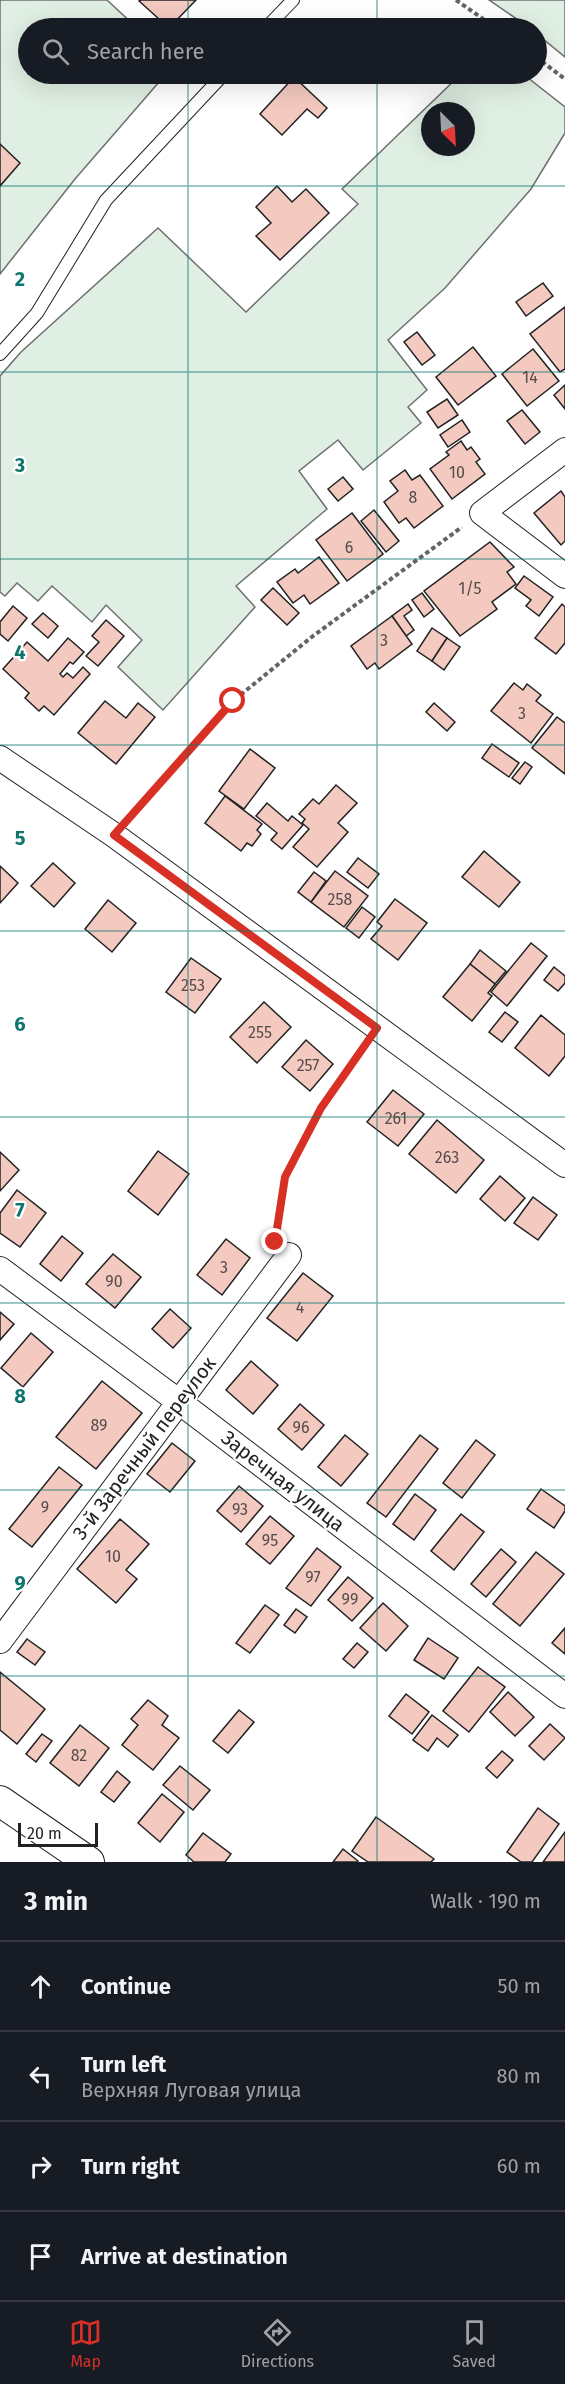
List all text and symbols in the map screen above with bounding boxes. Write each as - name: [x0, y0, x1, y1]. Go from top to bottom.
- search box: [18, 18, 547, 84]
- icon: search: [39, 35, 72, 68]
- text: Search here: [87, 38, 205, 65]
- north arrow: [421, 102, 475, 156]
- text: 2: [15, 267, 25, 291]
- house number: 14: [522, 368, 538, 387]
- text: 3: [14, 453, 25, 477]
- house number: 10: [449, 463, 465, 482]
- house number: 8: [409, 488, 418, 507]
- house number: 6: [345, 538, 353, 557]
- house number: 1/5: [459, 579, 481, 598]
- house number: 3: [380, 631, 388, 650]
- text: 4: [14, 640, 26, 664]
- route start: [219, 687, 245, 713]
- house number: 3: [518, 704, 526, 723]
- text: 5: [15, 826, 26, 850]
- house number: 258: [328, 890, 353, 909]
- house number: 253: [181, 976, 205, 995]
- text: 6: [14, 1012, 26, 1036]
- house number: 255: [248, 1023, 272, 1042]
- house number: 257: [297, 1056, 319, 1075]
- house number: 261: [385, 1109, 407, 1128]
- house number: 263: [435, 1148, 459, 1167]
- text: 7: [15, 1198, 25, 1222]
- route end: [261, 1228, 287, 1254]
- house number: 3: [220, 1258, 228, 1277]
- house number: 90: [105, 1272, 123, 1291]
- house number: 4: [296, 1298, 305, 1317]
- street label: 3-й Заречный переулок: [67, 1351, 221, 1544]
- text: 8: [14, 1384, 26, 1408]
- house number: 89: [91, 1416, 107, 1435]
- house number: 96: [293, 1418, 309, 1437]
- street label: Заречная улица: [217, 1425, 349, 1537]
- house number: 9: [41, 1498, 49, 1517]
- house number: 93: [232, 1500, 248, 1519]
- house number: 95: [262, 1531, 278, 1550]
- house number: 10: [105, 1547, 121, 1566]
- house number: 97: [305, 1568, 321, 1587]
- text: 9: [14, 1571, 26, 1595]
- house number: 99: [342, 1590, 358, 1609]
- house number: 82: [71, 1746, 87, 1765]
- scale bar: [18, 1820, 98, 1848]
- text: 20 m: [27, 1824, 62, 1843]
- text: 3 min: [24, 1886, 88, 1917]
- text: Walk · 190 m: [430, 1889, 541, 1913]
- icon: ahead: [24, 1970, 57, 2003]
- text: Continue: [81, 1973, 171, 2000]
- text: 50 m: [497, 1974, 541, 1998]
- text: Turn left: [81, 2051, 166, 2078]
- icon: left: [24, 2060, 57, 2093]
- text: 80 m: [496, 2064, 541, 2088]
- text: Верхняя Луговая улица: [81, 2078, 301, 2102]
- icon: right: [24, 2150, 57, 2183]
- text: Turn right: [81, 2153, 180, 2180]
- text: 60 m: [497, 2154, 541, 2178]
- icon: arrive: [24, 2240, 57, 2273]
- text: Arrive at destination: [81, 2243, 288, 2270]
- tab: Map: [69, 2316, 102, 2371]
- tab: Directions: [241, 2316, 314, 2371]
- tab: Saved: [452, 2316, 496, 2371]

